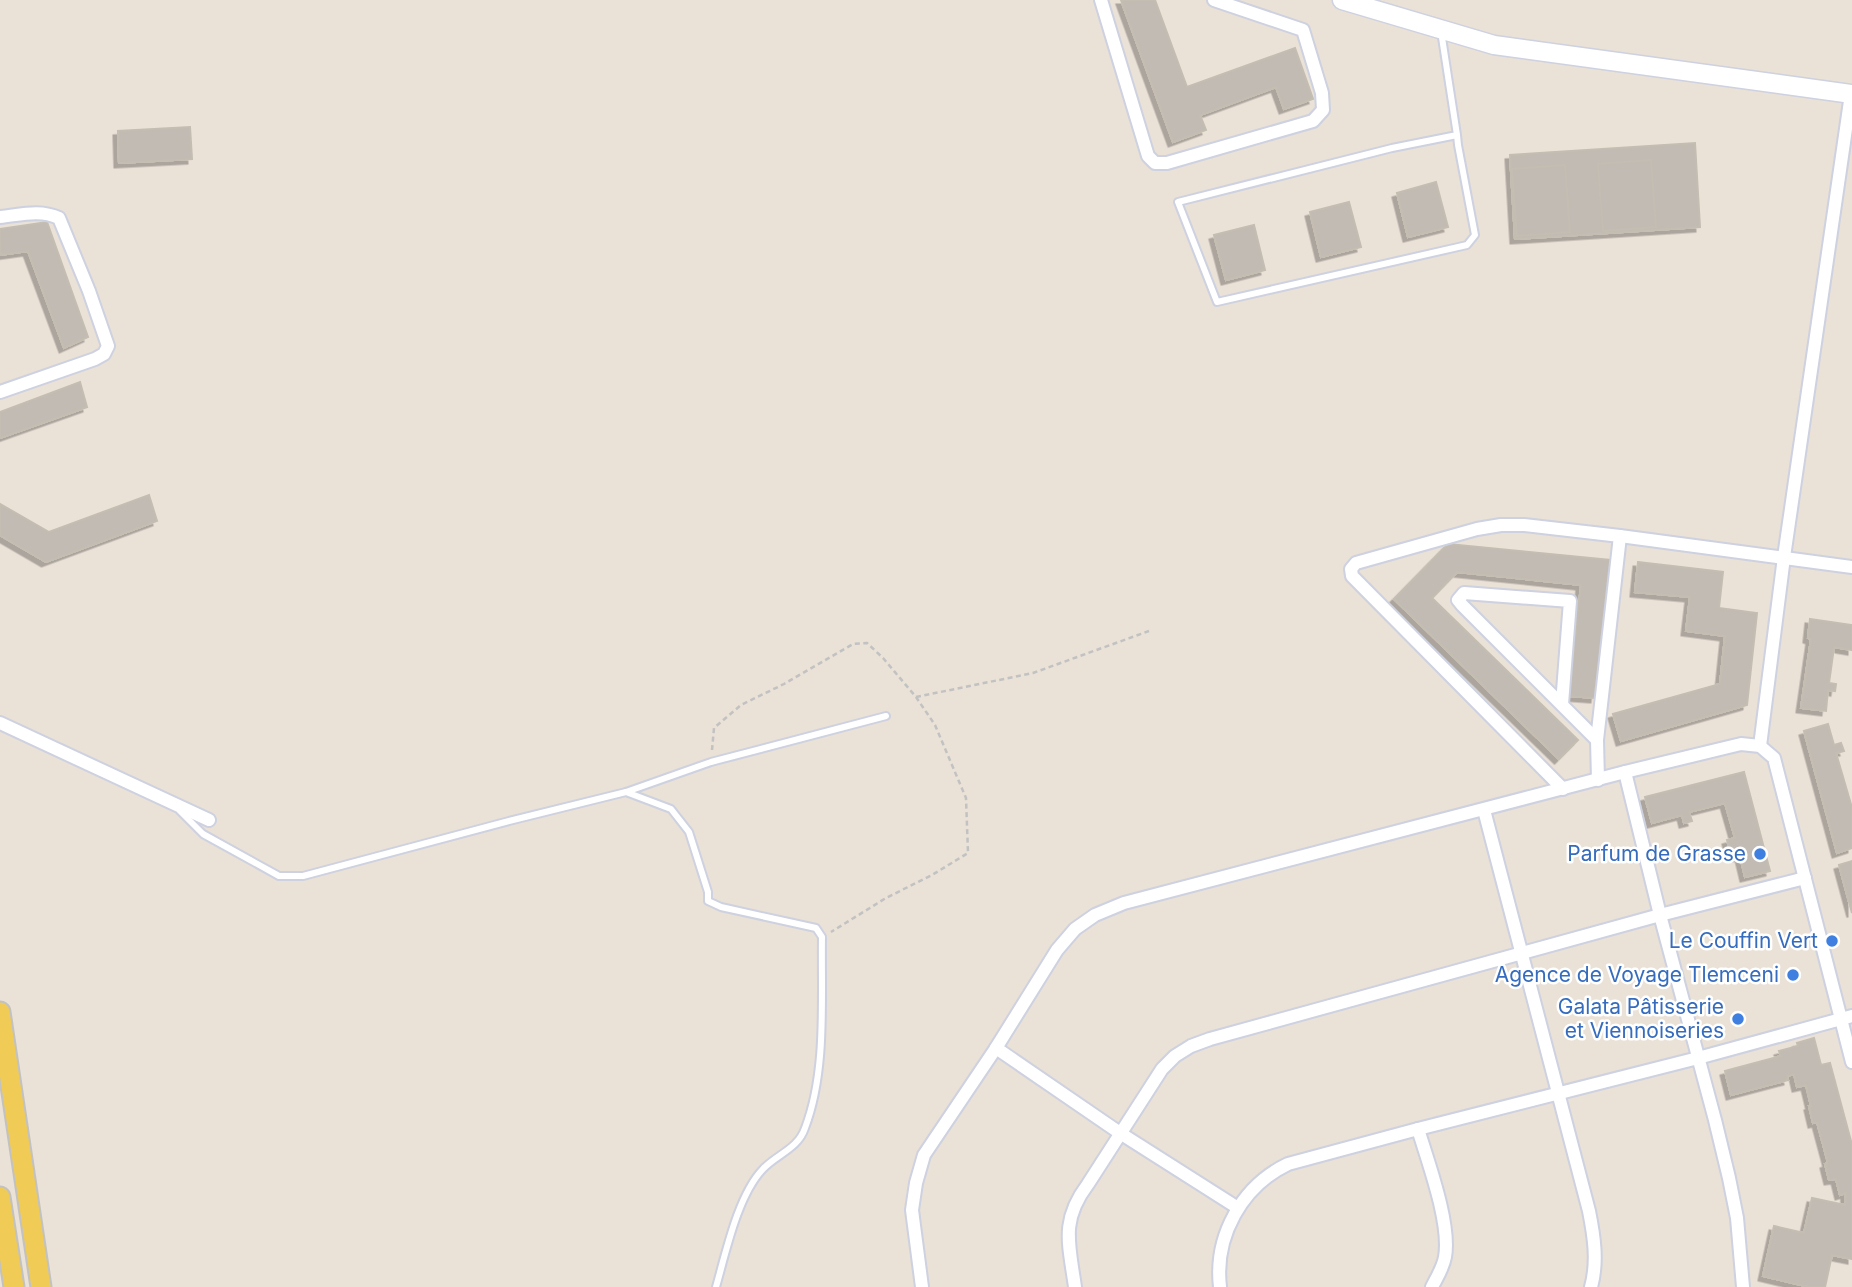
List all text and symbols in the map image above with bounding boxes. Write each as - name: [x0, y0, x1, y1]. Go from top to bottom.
- place label: Parfum de Grasse: [1567, 841, 1746, 866]
- marker: Parfum de Grasse: [1752, 846, 1768, 862]
- place label: Le Couffin Vert: [1669, 928, 1818, 953]
- marker: Le Couffin Vert: [1824, 933, 1840, 949]
- place label: Agence de Voyage Tlemceni: [1495, 962, 1779, 987]
- marker: Agence de Voyage Tlemceni: [1785, 967, 1801, 983]
- place label: Galata Pâtisserie et Viennoiseries: [1558, 994, 1724, 1043]
- marker: Galata Pâtisserie et Viennoiseries: [1730, 1011, 1746, 1027]

